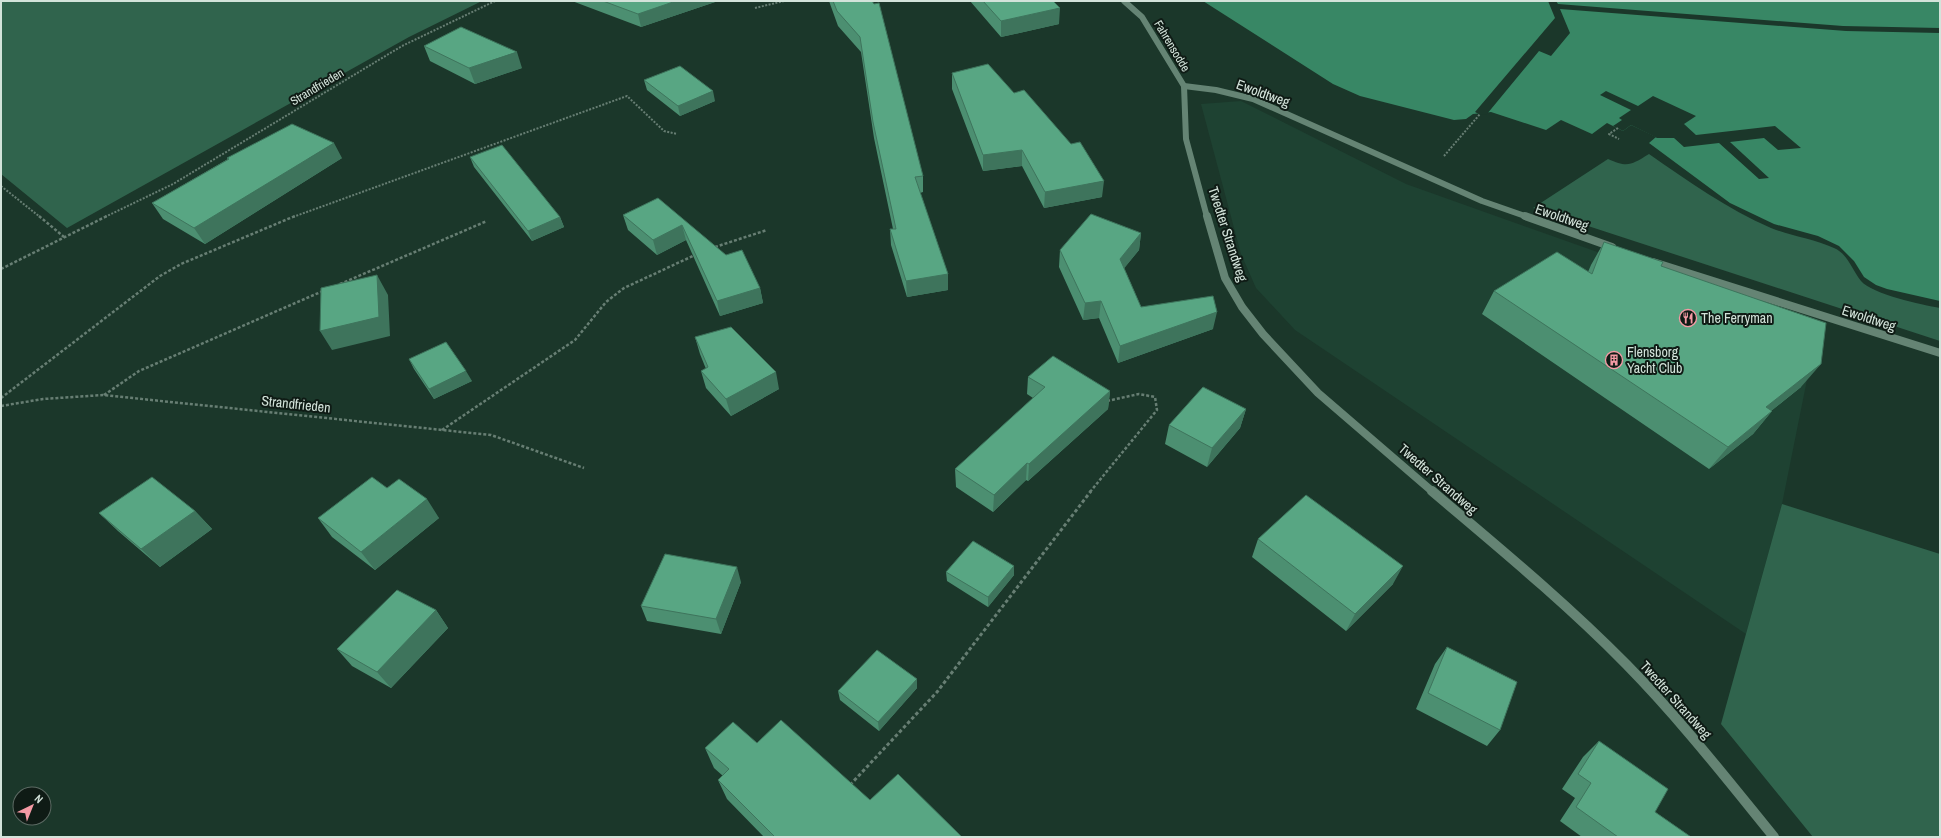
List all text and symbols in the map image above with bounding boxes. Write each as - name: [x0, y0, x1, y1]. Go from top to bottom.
- street label: Fahrensodde: [1150, 17, 1194, 75]
- street label: Strandfrieden: [287, 65, 347, 109]
- street label: Ewoldtweg: [1234, 75, 1293, 111]
- street label: Twedter Strandweg: [1204, 184, 1252, 284]
- street label: Ewoldtweg: [1533, 199, 1592, 235]
- street label: Ewoldtweg: [1840, 301, 1899, 335]
- restaurant icon: The Ferryman: [1678, 308, 1698, 328]
- place label: The Ferryman: [1701, 309, 1773, 327]
- place label: Flensborg Yacht Club: [1627, 343, 1682, 377]
- building icon: Flensborg Yacht Club: [1604, 350, 1624, 370]
- street label: Strandfrieden: [260, 391, 332, 417]
- street label: Twedter Strandweg: [1395, 440, 1482, 519]
- street label: Twedter Strandweg: [1636, 657, 1716, 743]
- north arrow: [12, 786, 52, 826]
- text: N: [32, 791, 46, 806]

